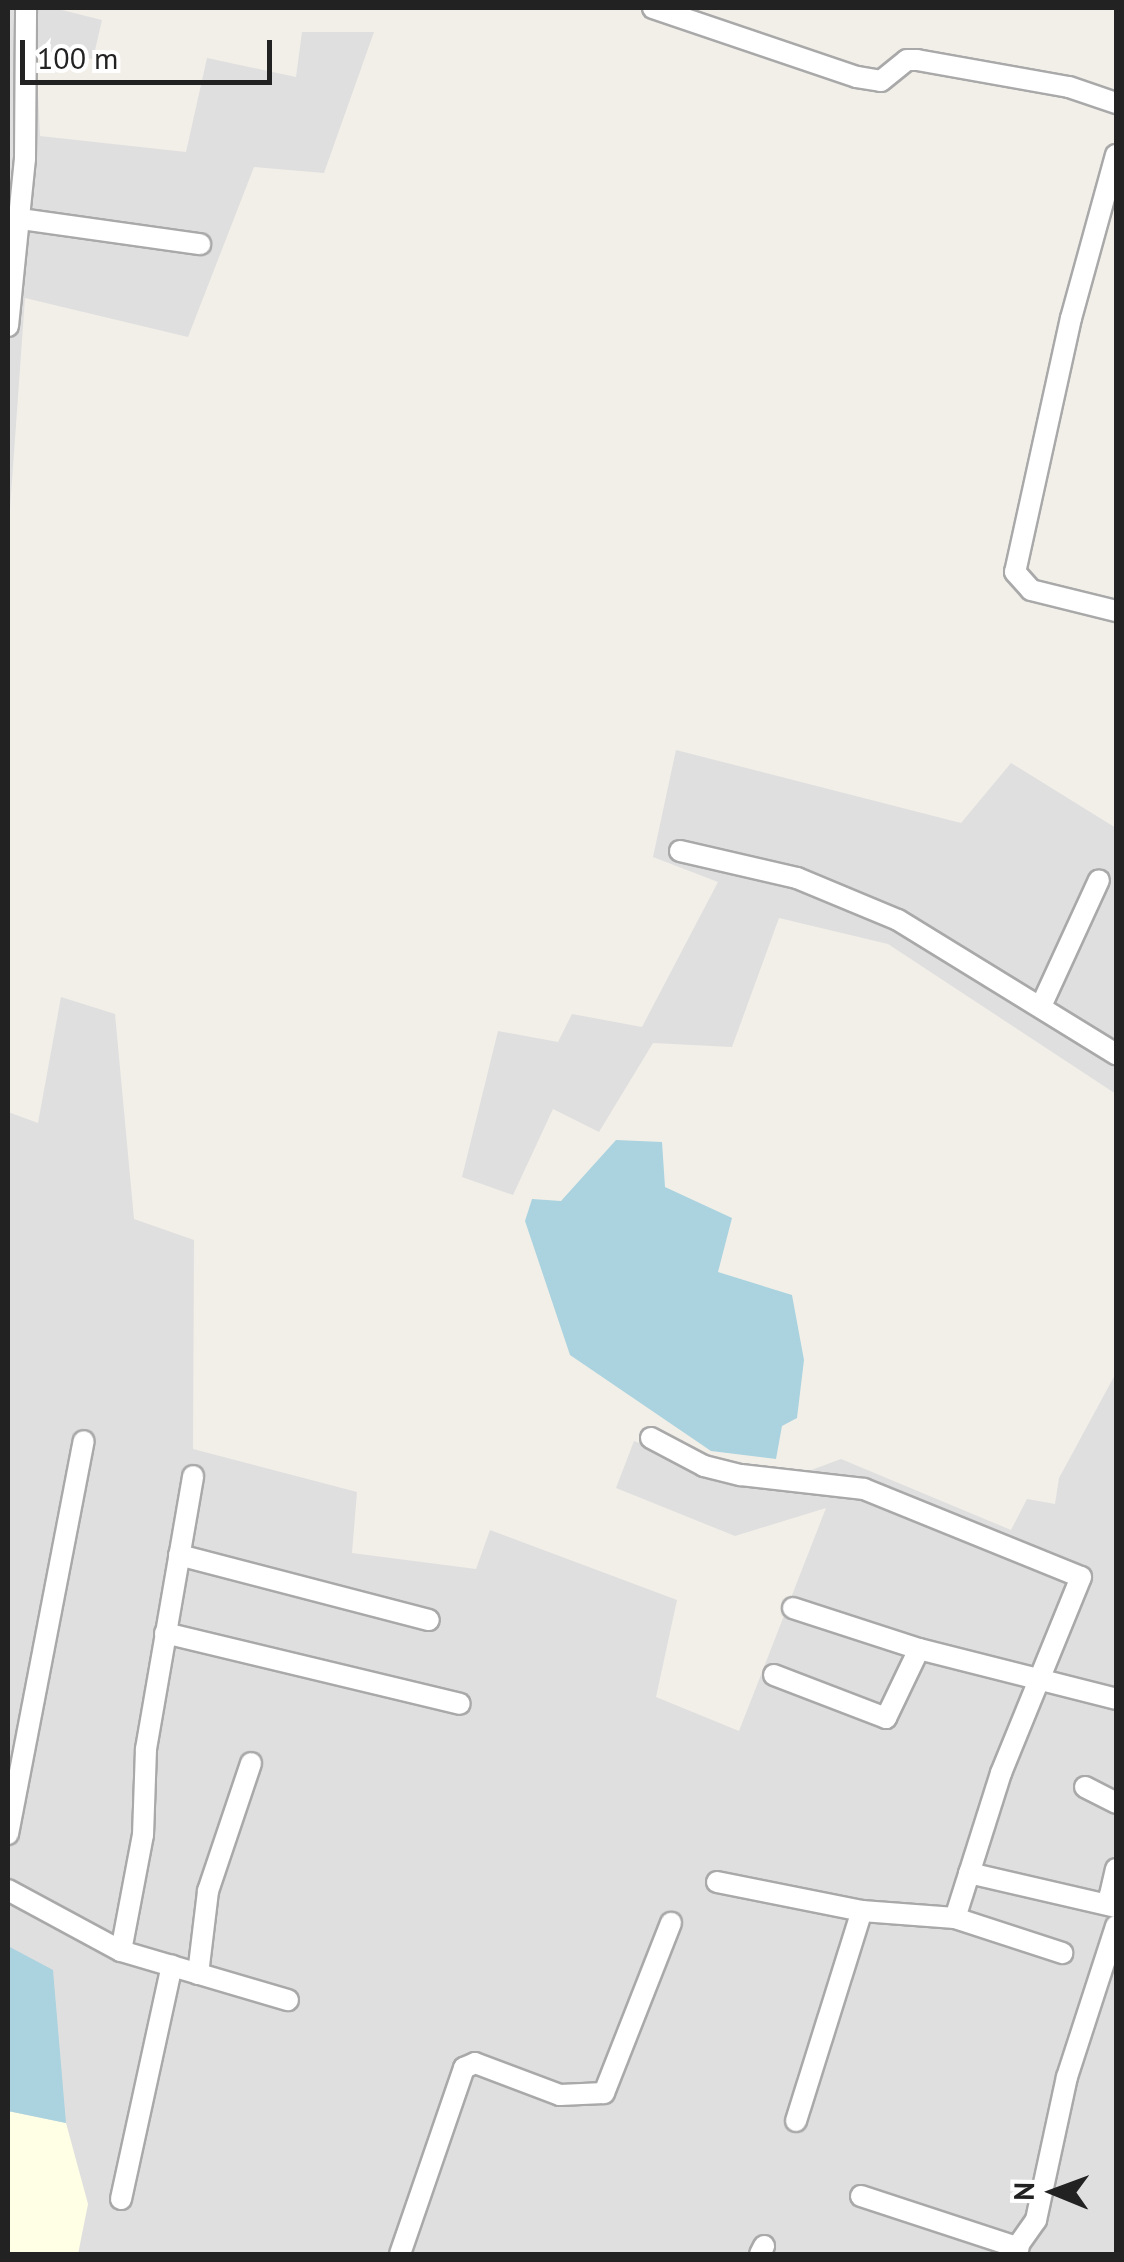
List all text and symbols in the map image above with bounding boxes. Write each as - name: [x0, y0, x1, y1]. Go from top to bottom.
- scale bar: [25, 20, 278, 82]
- text: 100 m: [37, 38, 118, 77]
- north arrow: [1004, 2142, 1104, 2242]
- text: N: [1005, 2182, 1042, 2201]

